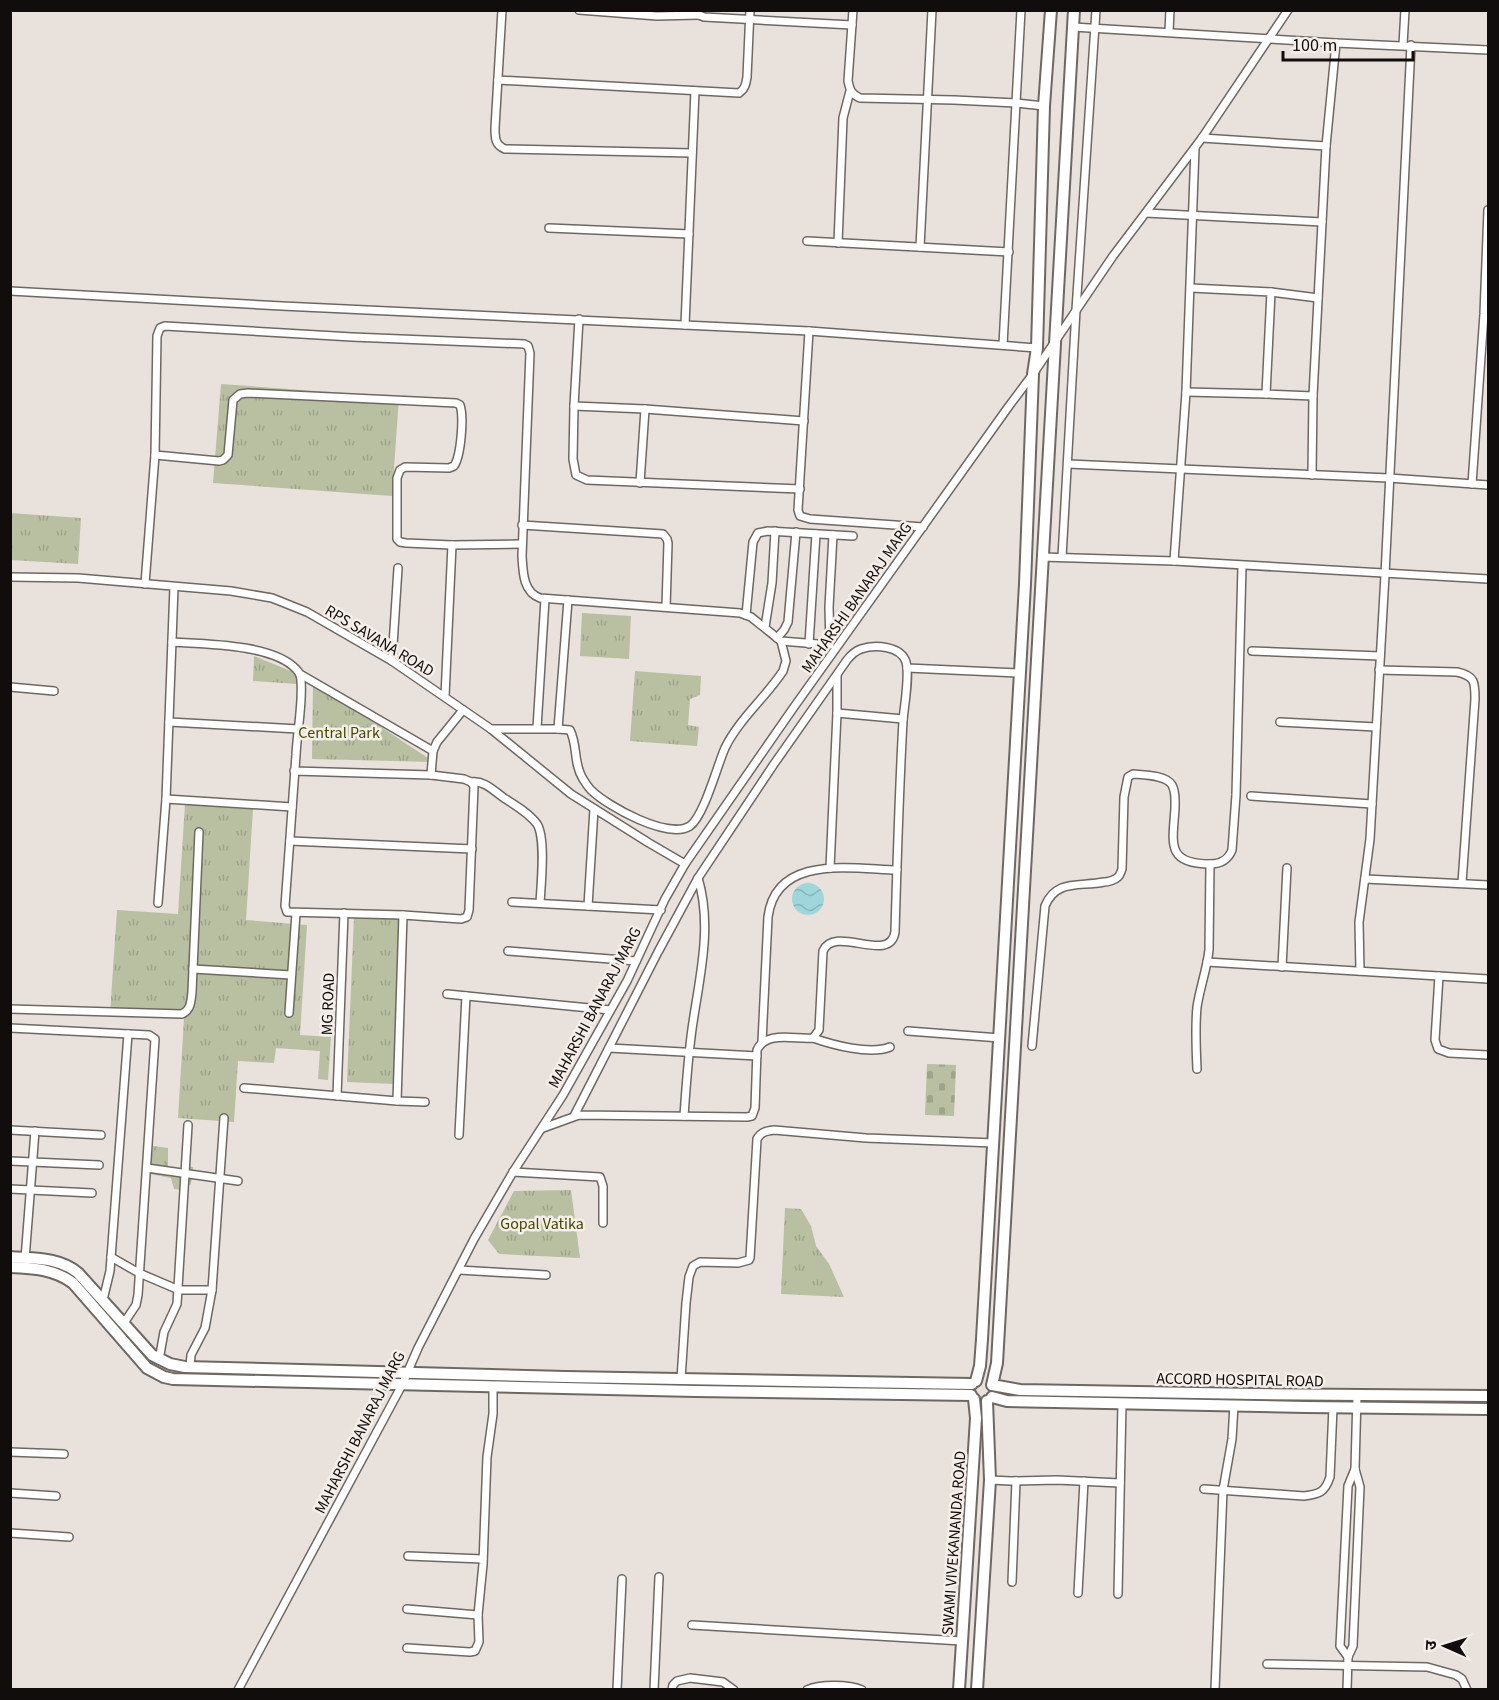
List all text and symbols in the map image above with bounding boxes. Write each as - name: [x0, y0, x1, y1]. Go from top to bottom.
- scale bar: [1283, 24, 1414, 62]
- text: 100 m: [1292, 33, 1337, 58]
- street label: MAHARSHI BANARAJ MARG: [796, 518, 917, 677]
- street label: RPS SAVANA ROAD: [321, 600, 438, 682]
- park label: Central Park: [298, 722, 380, 744]
- street label: MAHARSHI BANARAJ MARG: [543, 923, 647, 1092]
- street label: MG ROAD: [316, 972, 340, 1036]
- park label: Gopal Vatika: [500, 1213, 584, 1235]
- street label: MAHARSHI BANARAJ MARG: [309, 1347, 410, 1518]
- street label: ACCORD HOSPITAL ROAD: [1156, 1368, 1324, 1392]
- street label: SWAMI VIVEKANANDA ROAD: [937, 1450, 971, 1636]
- north arrow: [1415, 1616, 1475, 1676]
- text: उ: [1420, 1639, 1442, 1651]

